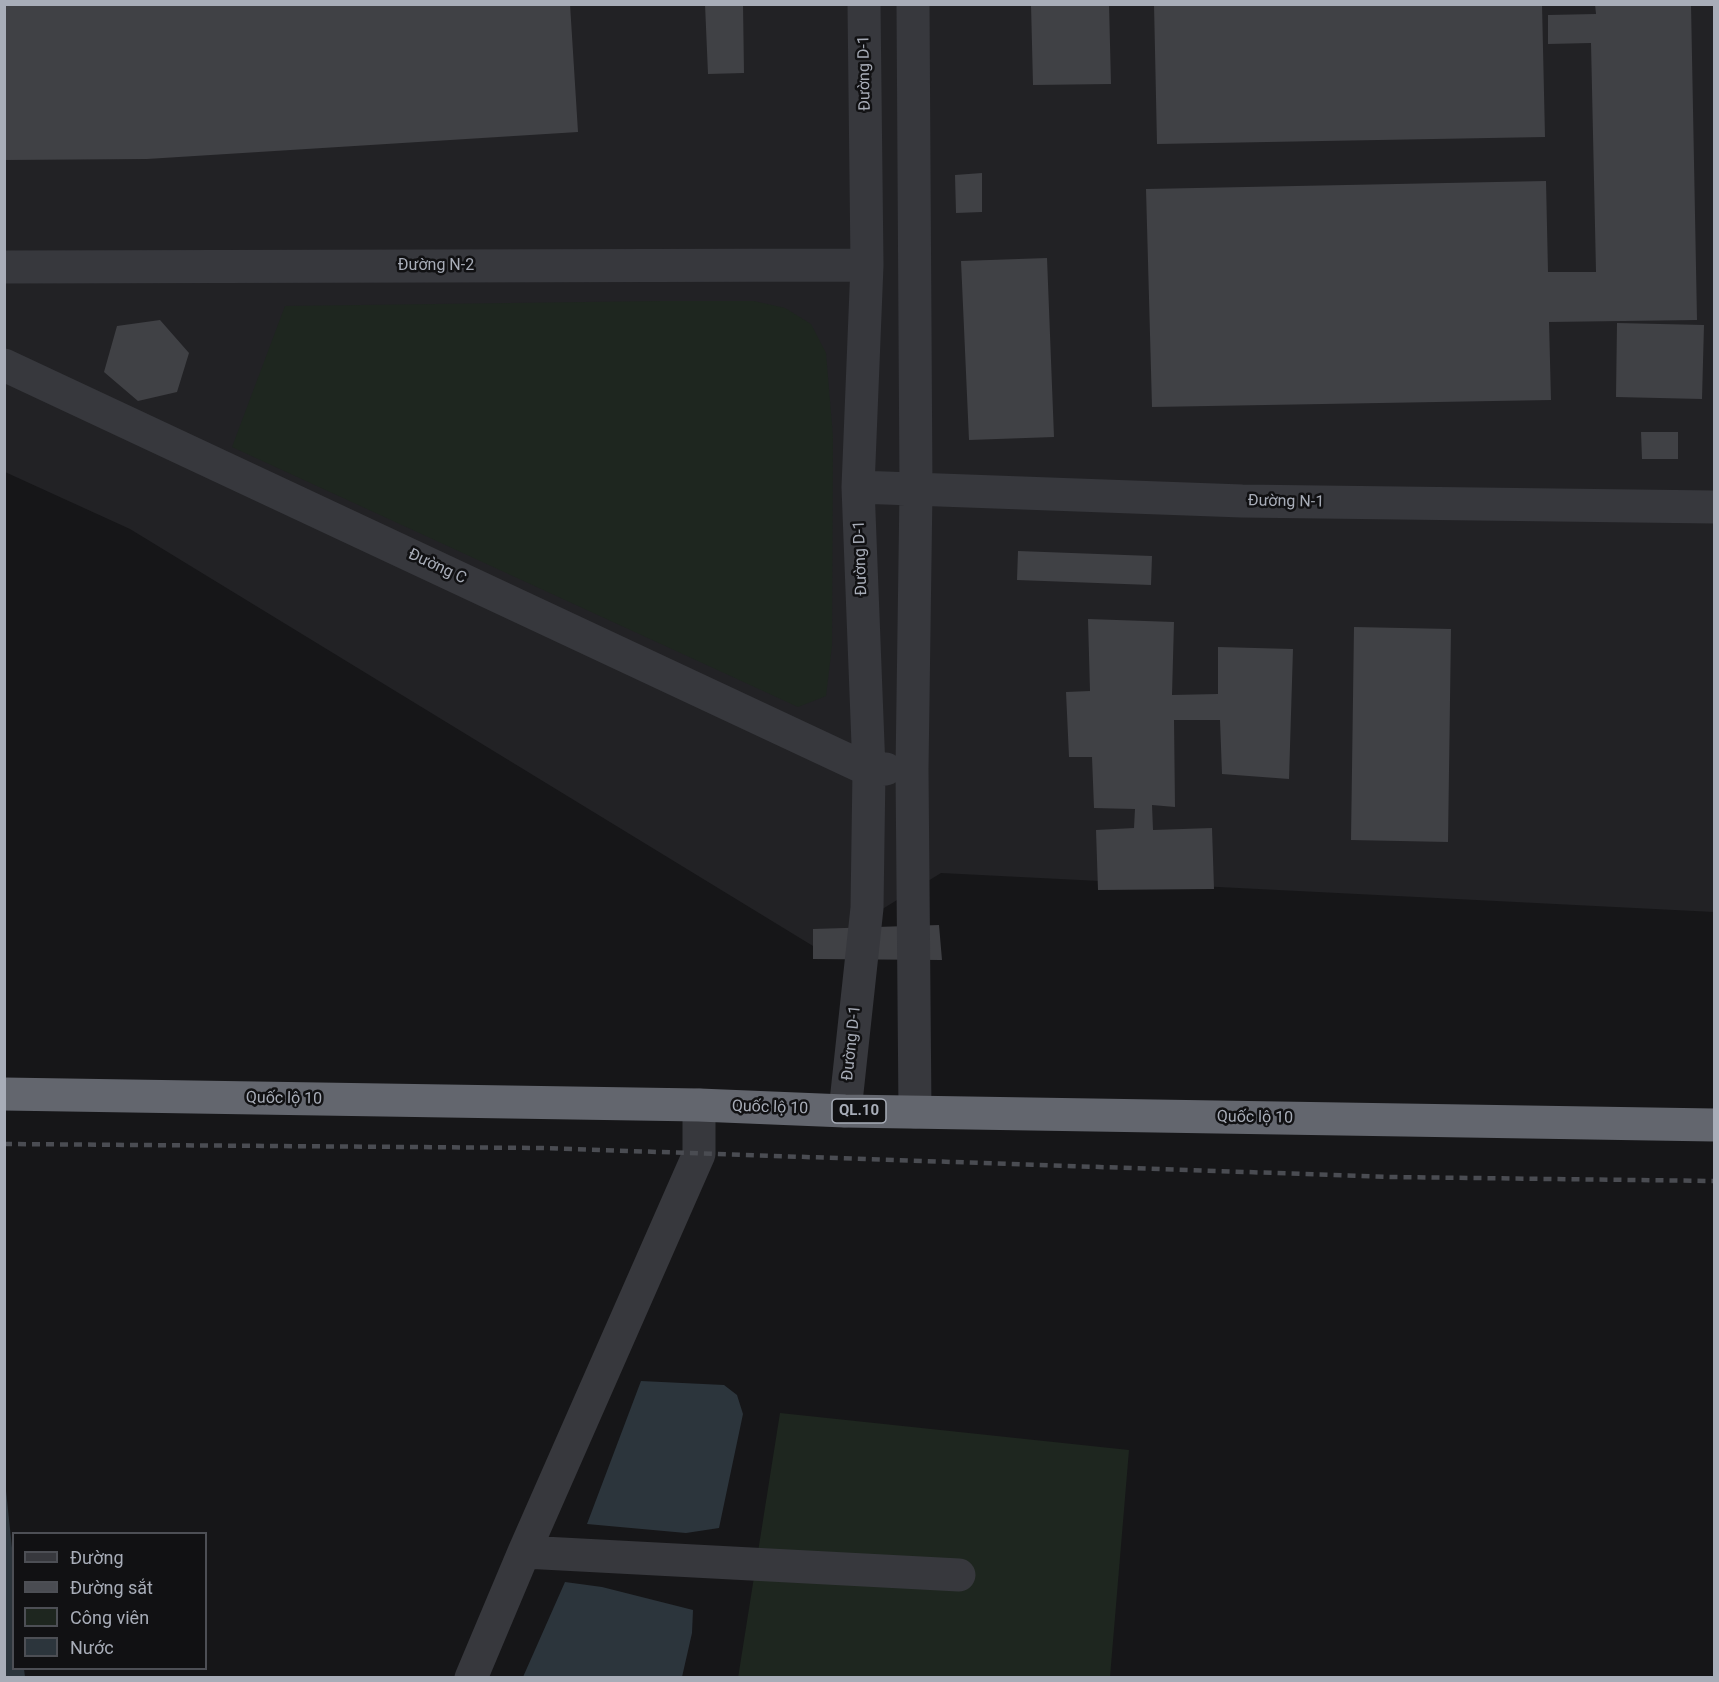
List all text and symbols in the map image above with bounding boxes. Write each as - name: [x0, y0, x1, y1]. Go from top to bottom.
- street label: Đường D-1: [855, 35, 875, 111]
- street label: Đường N-2: [398, 256, 474, 276]
- street label: Đường N-1: [1248, 492, 1324, 512]
- street label: Đường D-1: [850, 520, 872, 596]
- street label: Đường C: [405, 545, 469, 589]
- street label: Đường D-1: [839, 1004, 865, 1082]
- street label: Quốc lộ 10: [246, 1089, 322, 1109]
- street label: Quốc lộ 10: [732, 1097, 808, 1119]
- road number: QL.10: [832, 1099, 886, 1123]
- street label: Quốc lộ 10: [1217, 1108, 1293, 1128]
- legend: [12, 1532, 207, 1670]
- text: Đường: [70, 1547, 124, 1568]
- text: Đường sắt: [70, 1577, 153, 1598]
- text: Công viên: [70, 1607, 149, 1628]
- text: Nước: [70, 1637, 114, 1658]

